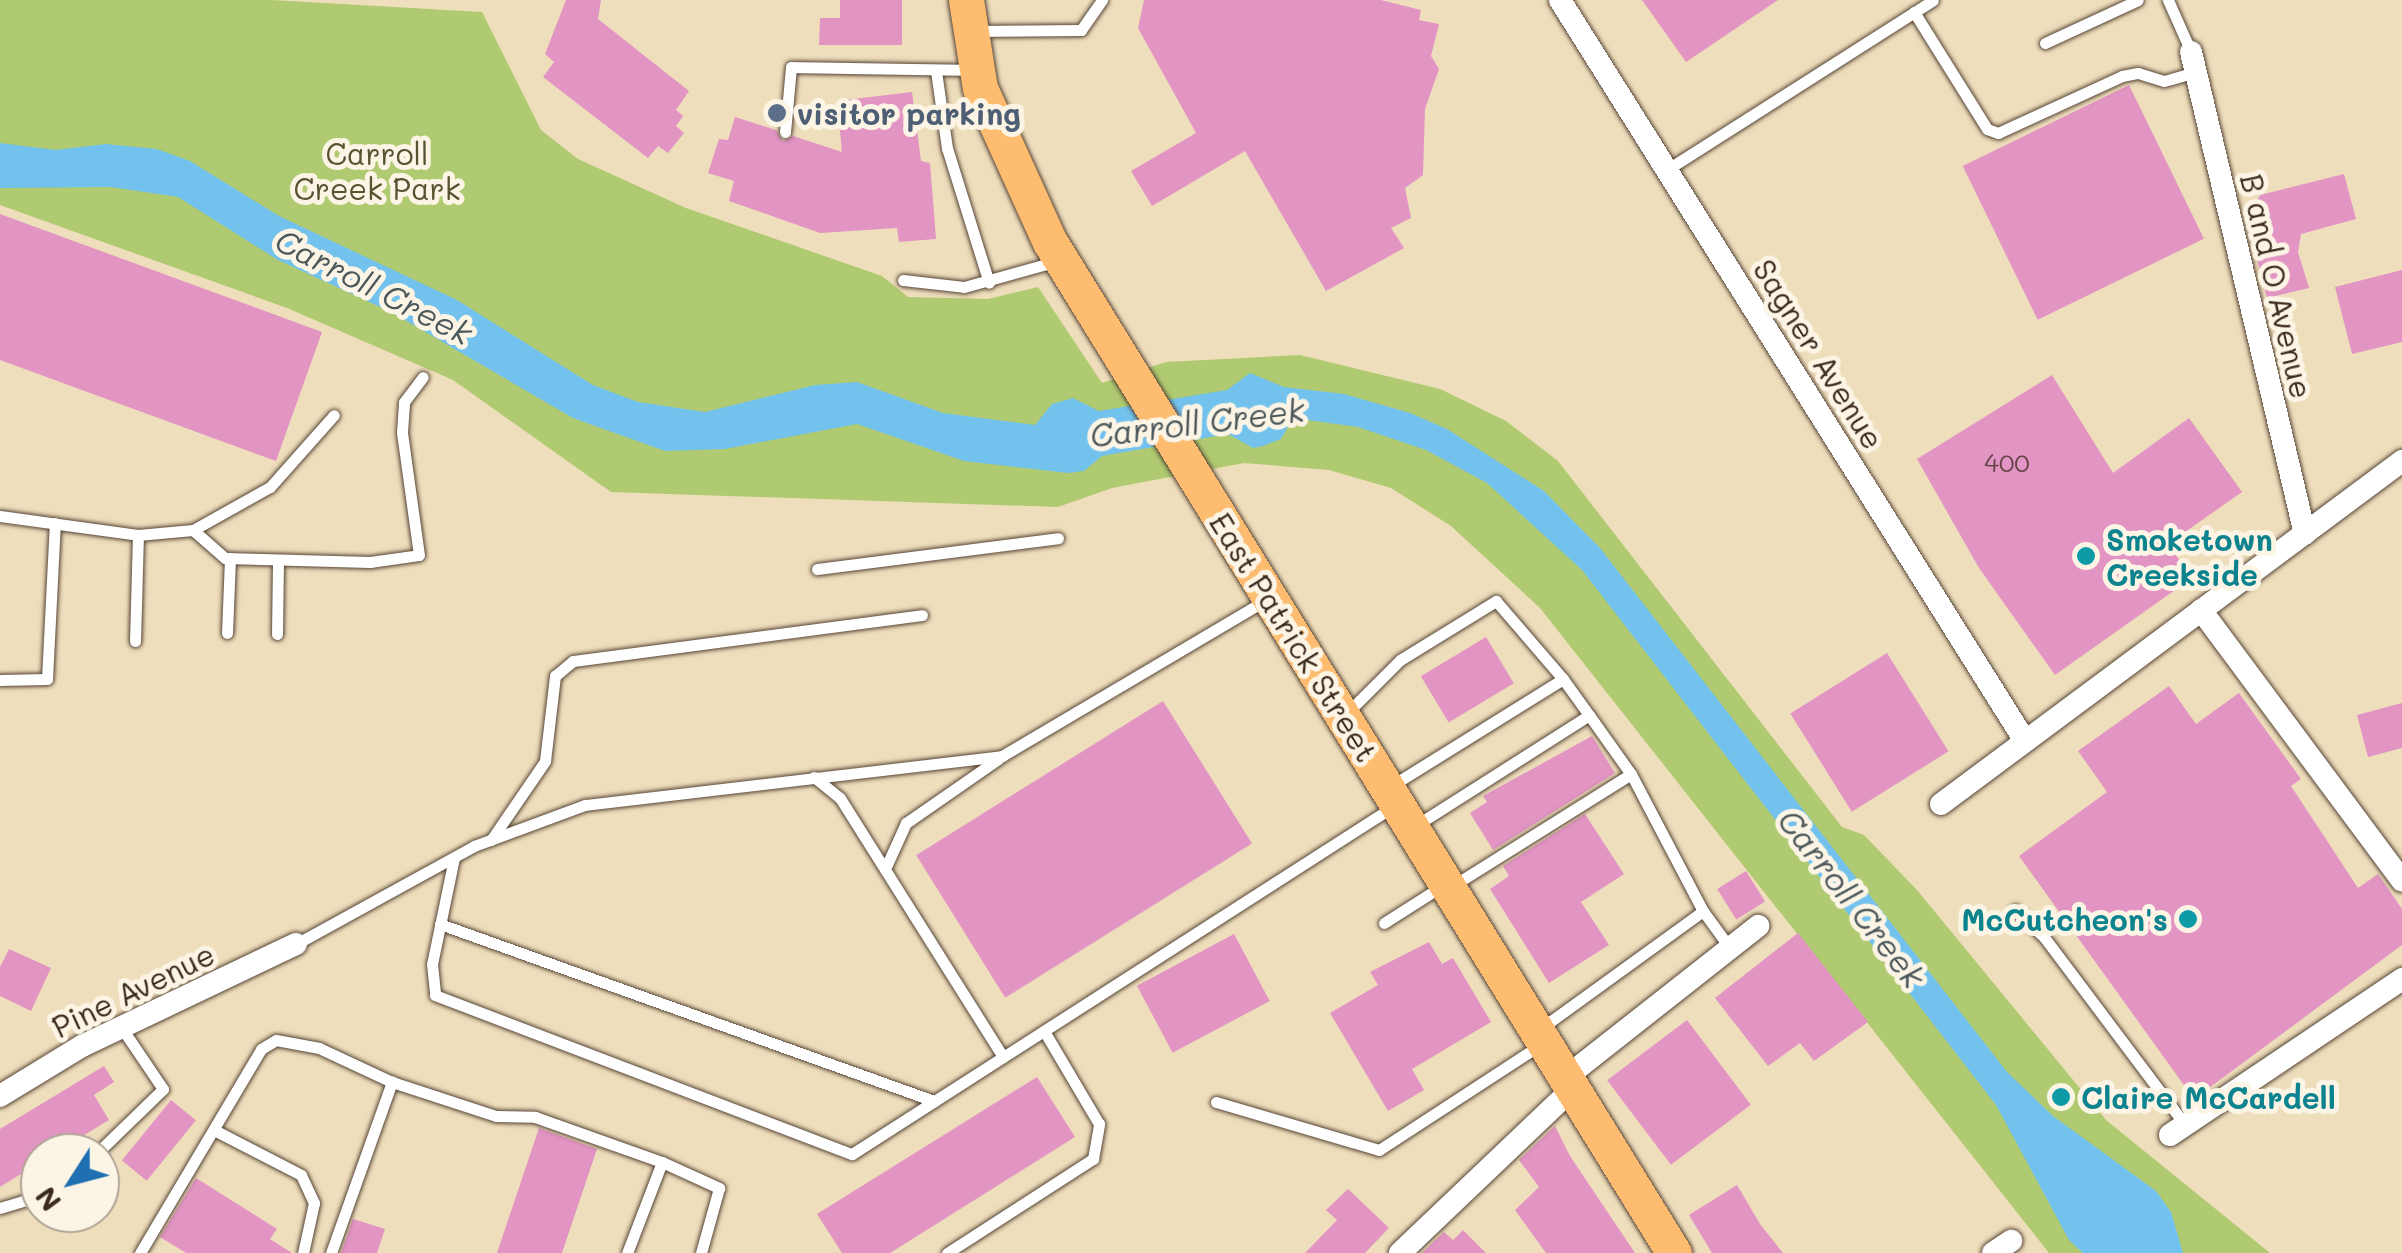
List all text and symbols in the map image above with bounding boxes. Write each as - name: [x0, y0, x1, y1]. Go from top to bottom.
- place label: visitor parking: [797, 95, 1021, 131]
- marker: visitor parking: [766, 102, 788, 124]
- park label: Carroll Creek Park: [293, 135, 461, 206]
- street label: B and O Avenue: [2234, 170, 2320, 402]
- water label: Carroll Creek: [269, 220, 479, 352]
- street label: Sagner Avenue: [1746, 253, 1892, 455]
- water label: Carroll Creek: [1088, 390, 1306, 454]
- house number: 400: [1984, 447, 2030, 477]
- street label: East Patrick Street: [1203, 506, 1385, 768]
- place label: Smoketown Creekside: [2106, 521, 2273, 592]
- marker: Smoketown Creekside: [2075, 545, 2097, 567]
- water label: Carroll Creek: [1770, 801, 1934, 995]
- place label: McCutcheon's: [1961, 901, 2168, 937]
- marker: McCutcheon's: [2177, 908, 2199, 930]
- street label: Pine Avenue: [46, 935, 220, 1045]
- place label: Claire McCardell: [2081, 1079, 2336, 1115]
- marker: Claire McCardell: [2050, 1086, 2072, 1108]
- north arrow: [20, 1133, 120, 1233]
- text: N: [27, 1180, 68, 1219]

